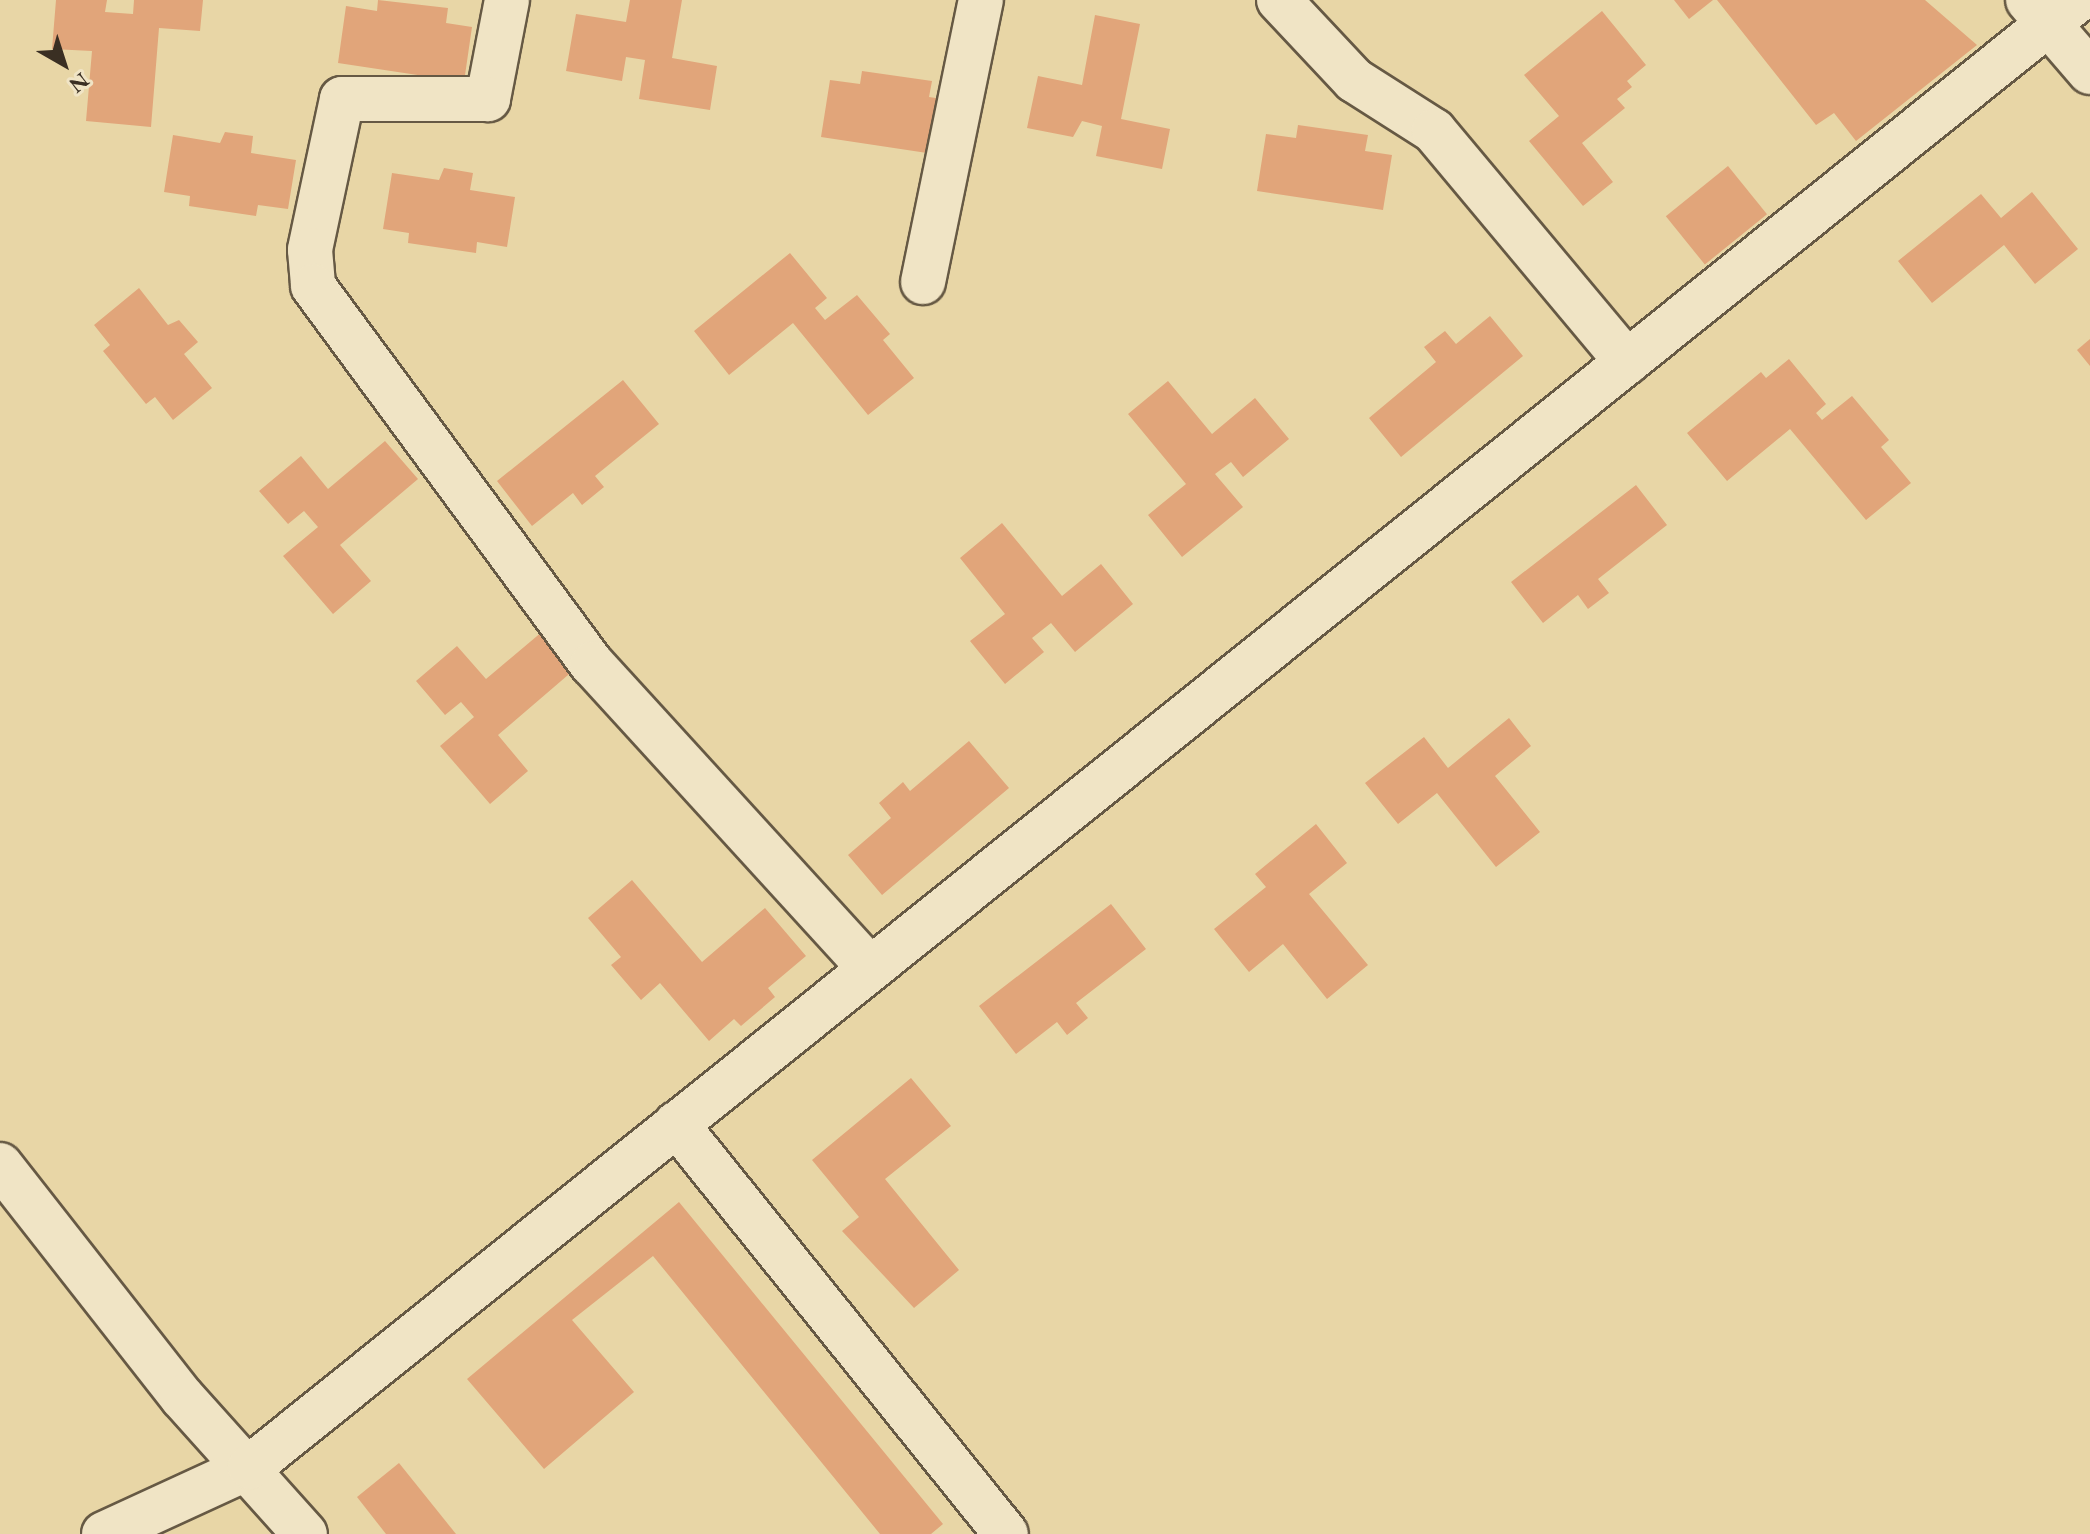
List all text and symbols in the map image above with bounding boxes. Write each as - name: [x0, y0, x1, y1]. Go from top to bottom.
- north arrow: [24, 24, 104, 104]
- text: N: [63, 66, 95, 100]

